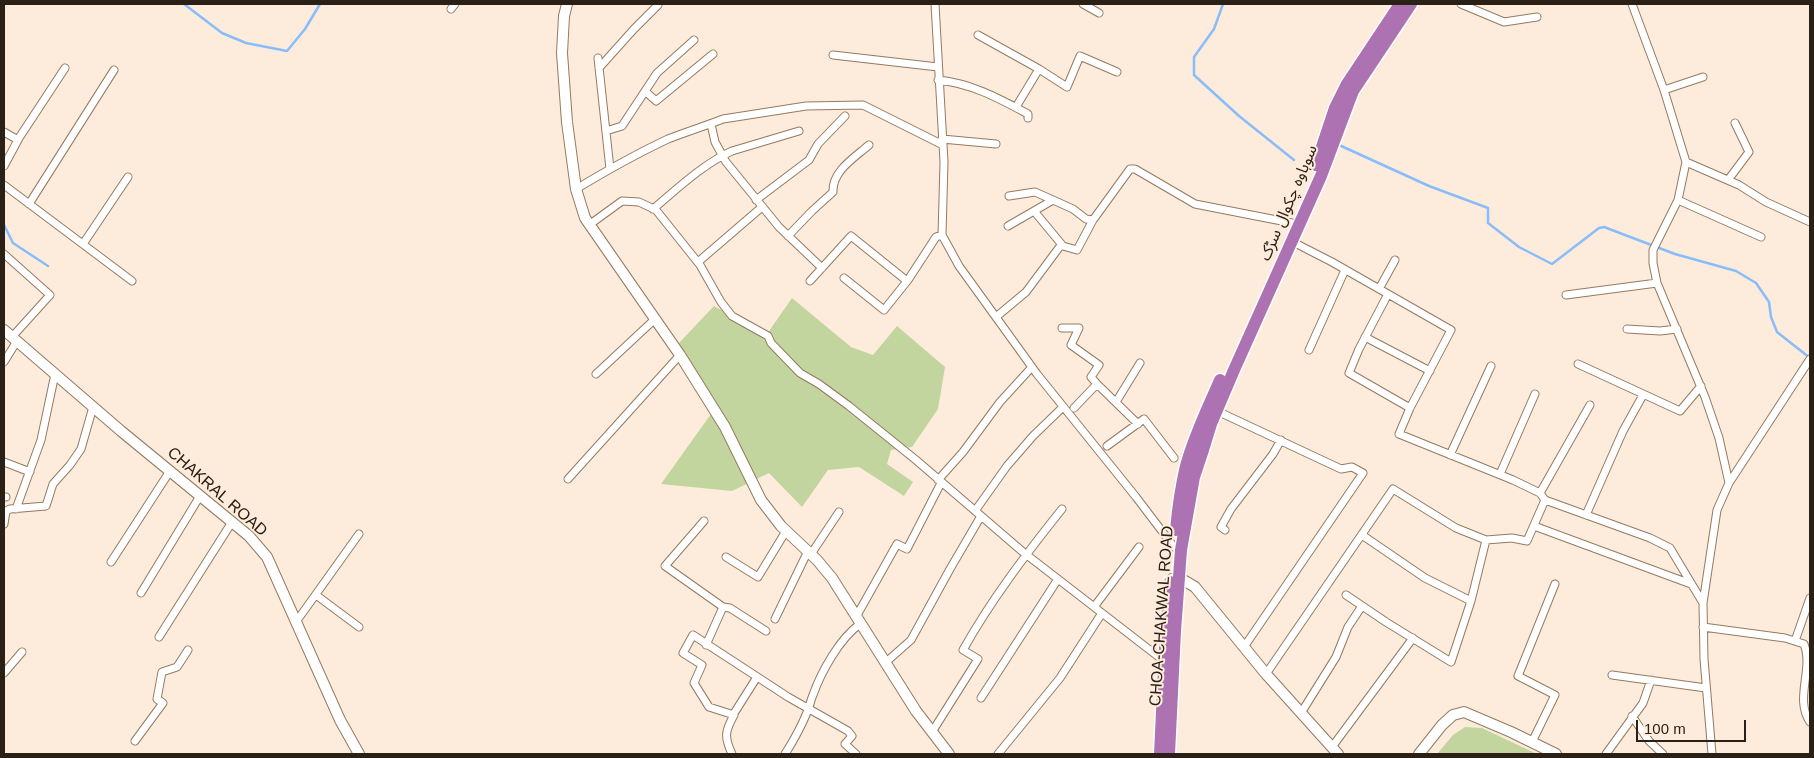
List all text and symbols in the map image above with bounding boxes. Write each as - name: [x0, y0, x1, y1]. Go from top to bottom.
- street label: سوہاوہ چکوال سڑک: [1256, 142, 1322, 264]
- street label: CHAKRAL ROAD: [163, 443, 271, 541]
- street label: CHOA-CHAKWAL ROAD: [1146, 525, 1178, 707]
- scale bar: [1639, 710, 1749, 742]
- text: 100 m: [1644, 720, 1686, 737]

